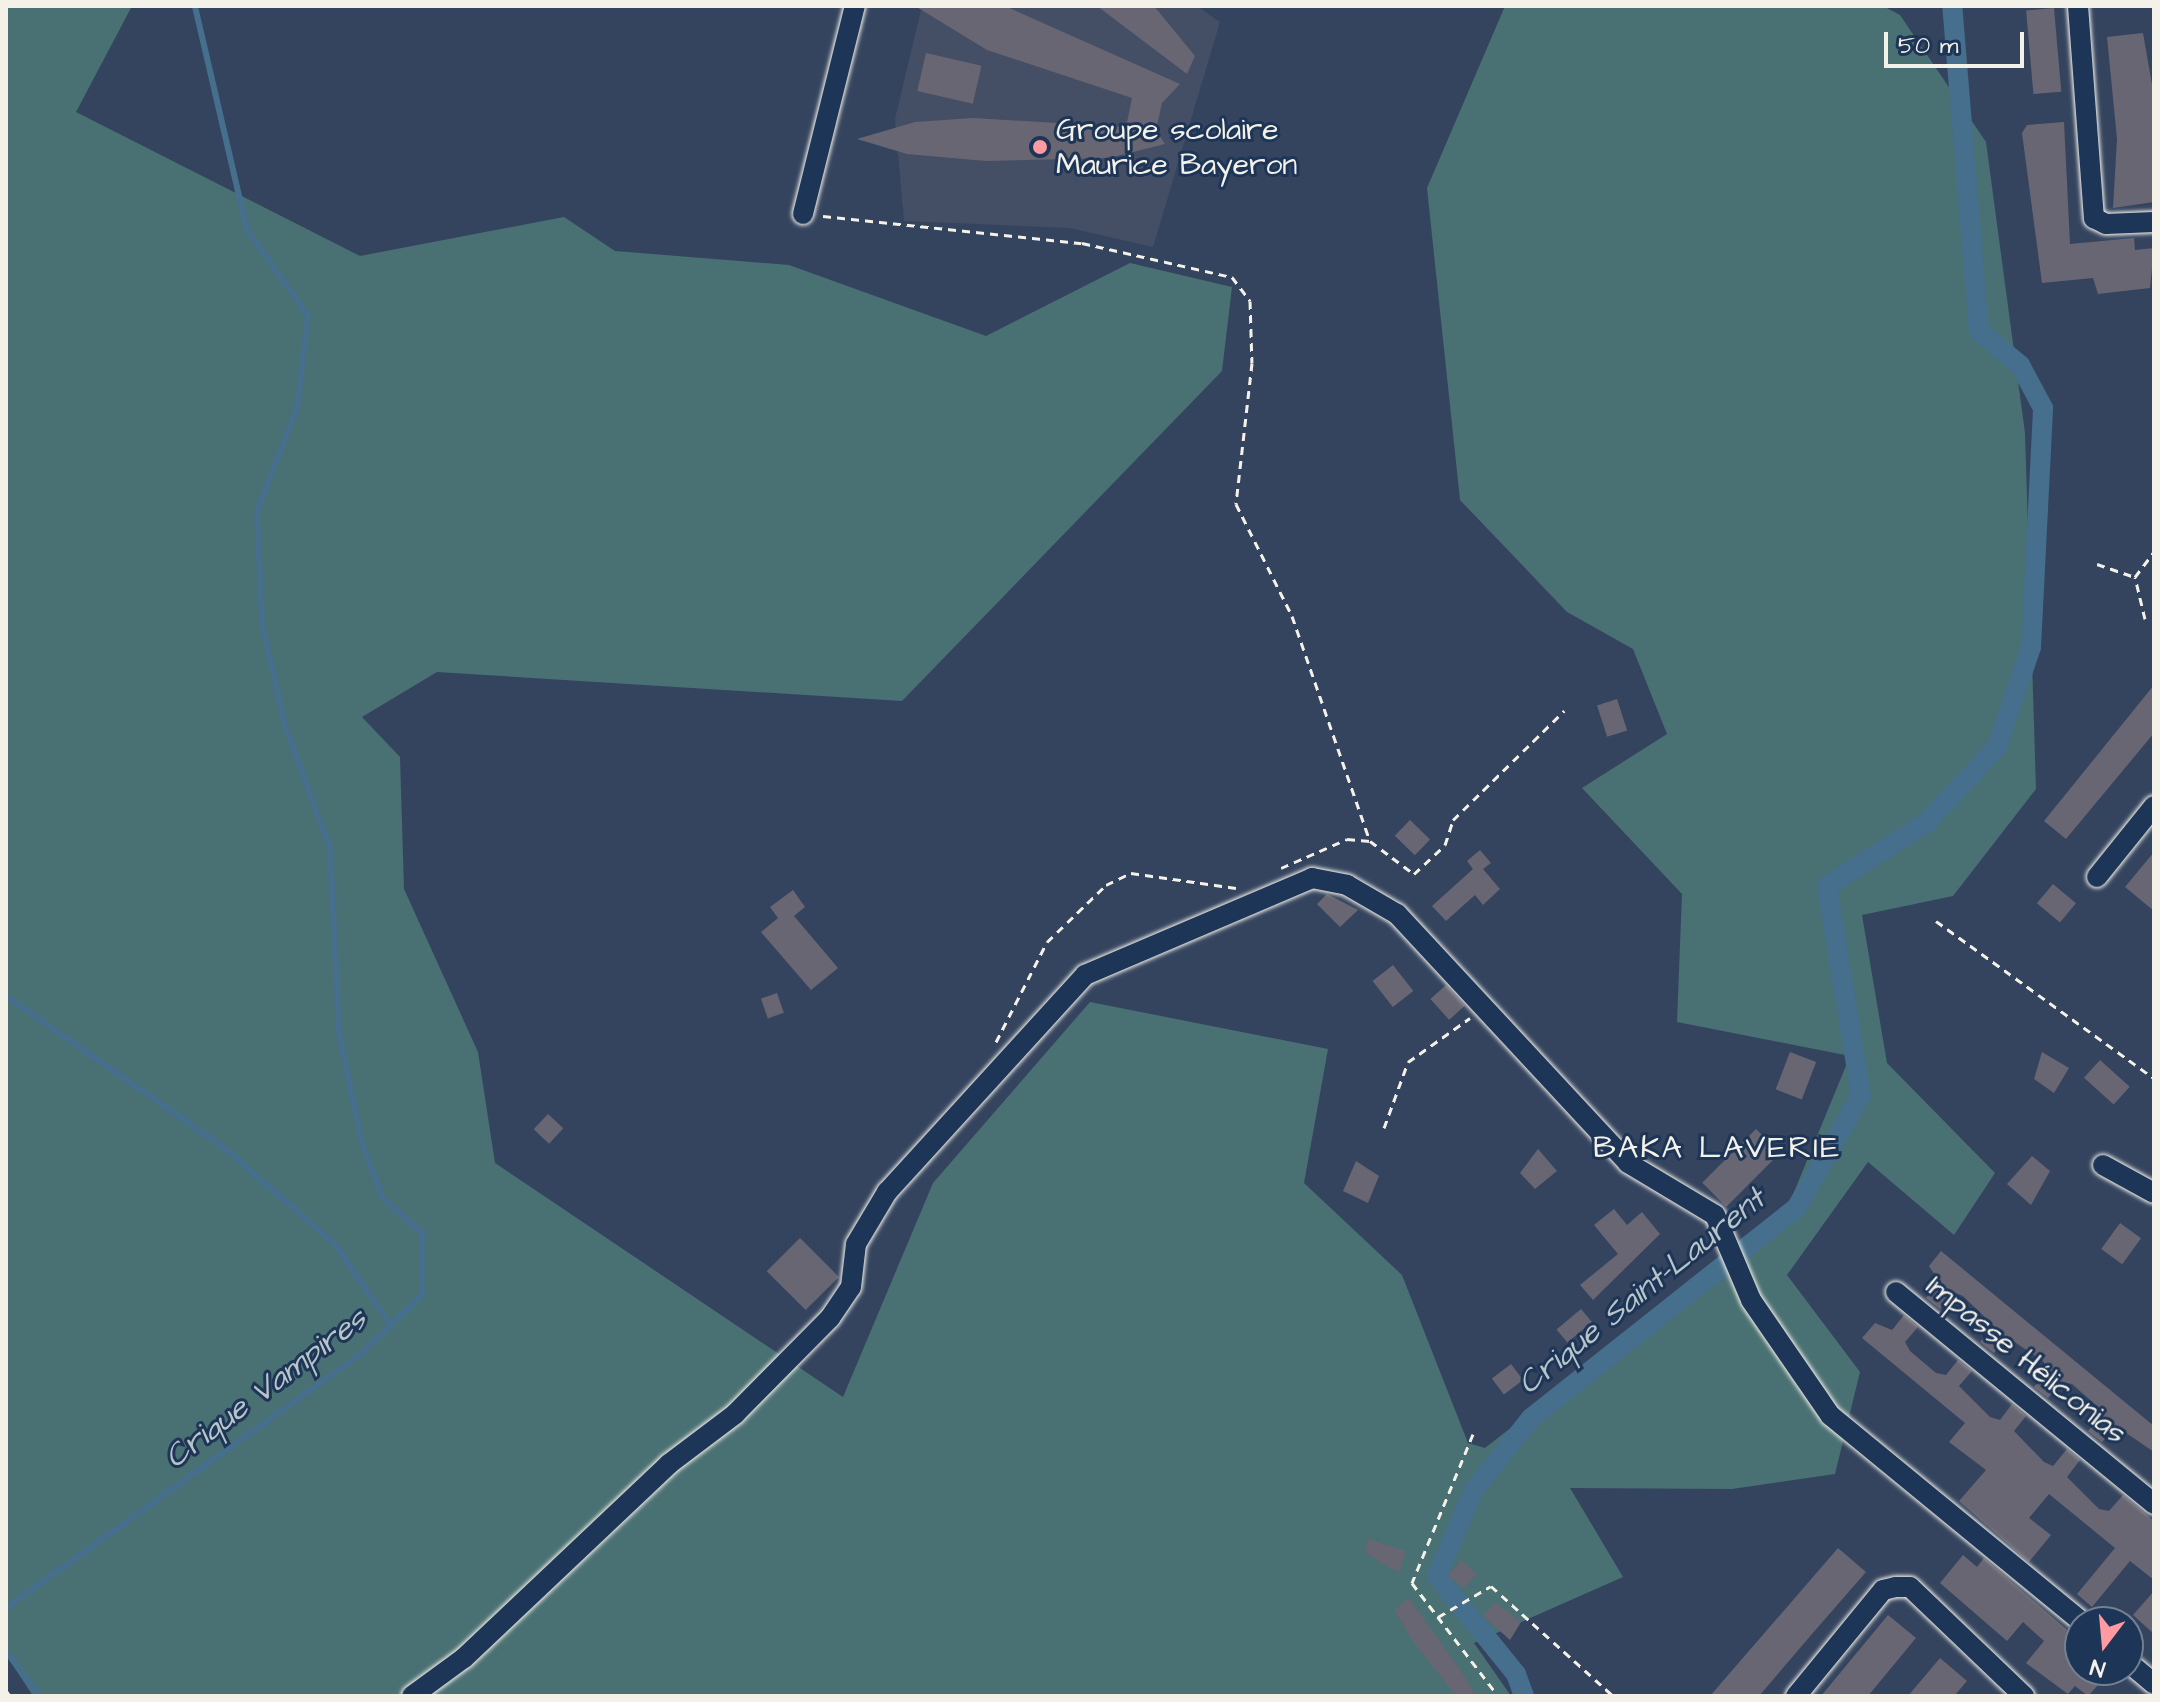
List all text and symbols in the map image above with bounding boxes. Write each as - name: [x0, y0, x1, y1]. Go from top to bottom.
- scale bar: [1888, 16, 2028, 66]
- text: 50 m: [1898, 29, 1958, 63]
- place label: Groupe scolaire Maurice Bayeron: [1056, 112, 1297, 182]
- marker: Groupe scolaire Maurice Bayeron: [1031, 138, 1049, 156]
- district label: BAKA LAVERIE: [1593, 1129, 1841, 1167]
- water label: Crique Saint-Laurent: [1511, 1180, 1773, 1404]
- street label: Impasse Héliconias: [1918, 1268, 2134, 1452]
- water label: Crique Vampires: [157, 1301, 375, 1477]
- north arrow: [2064, 1606, 2144, 1686]
- text: N: [2087, 1651, 2109, 1684]

